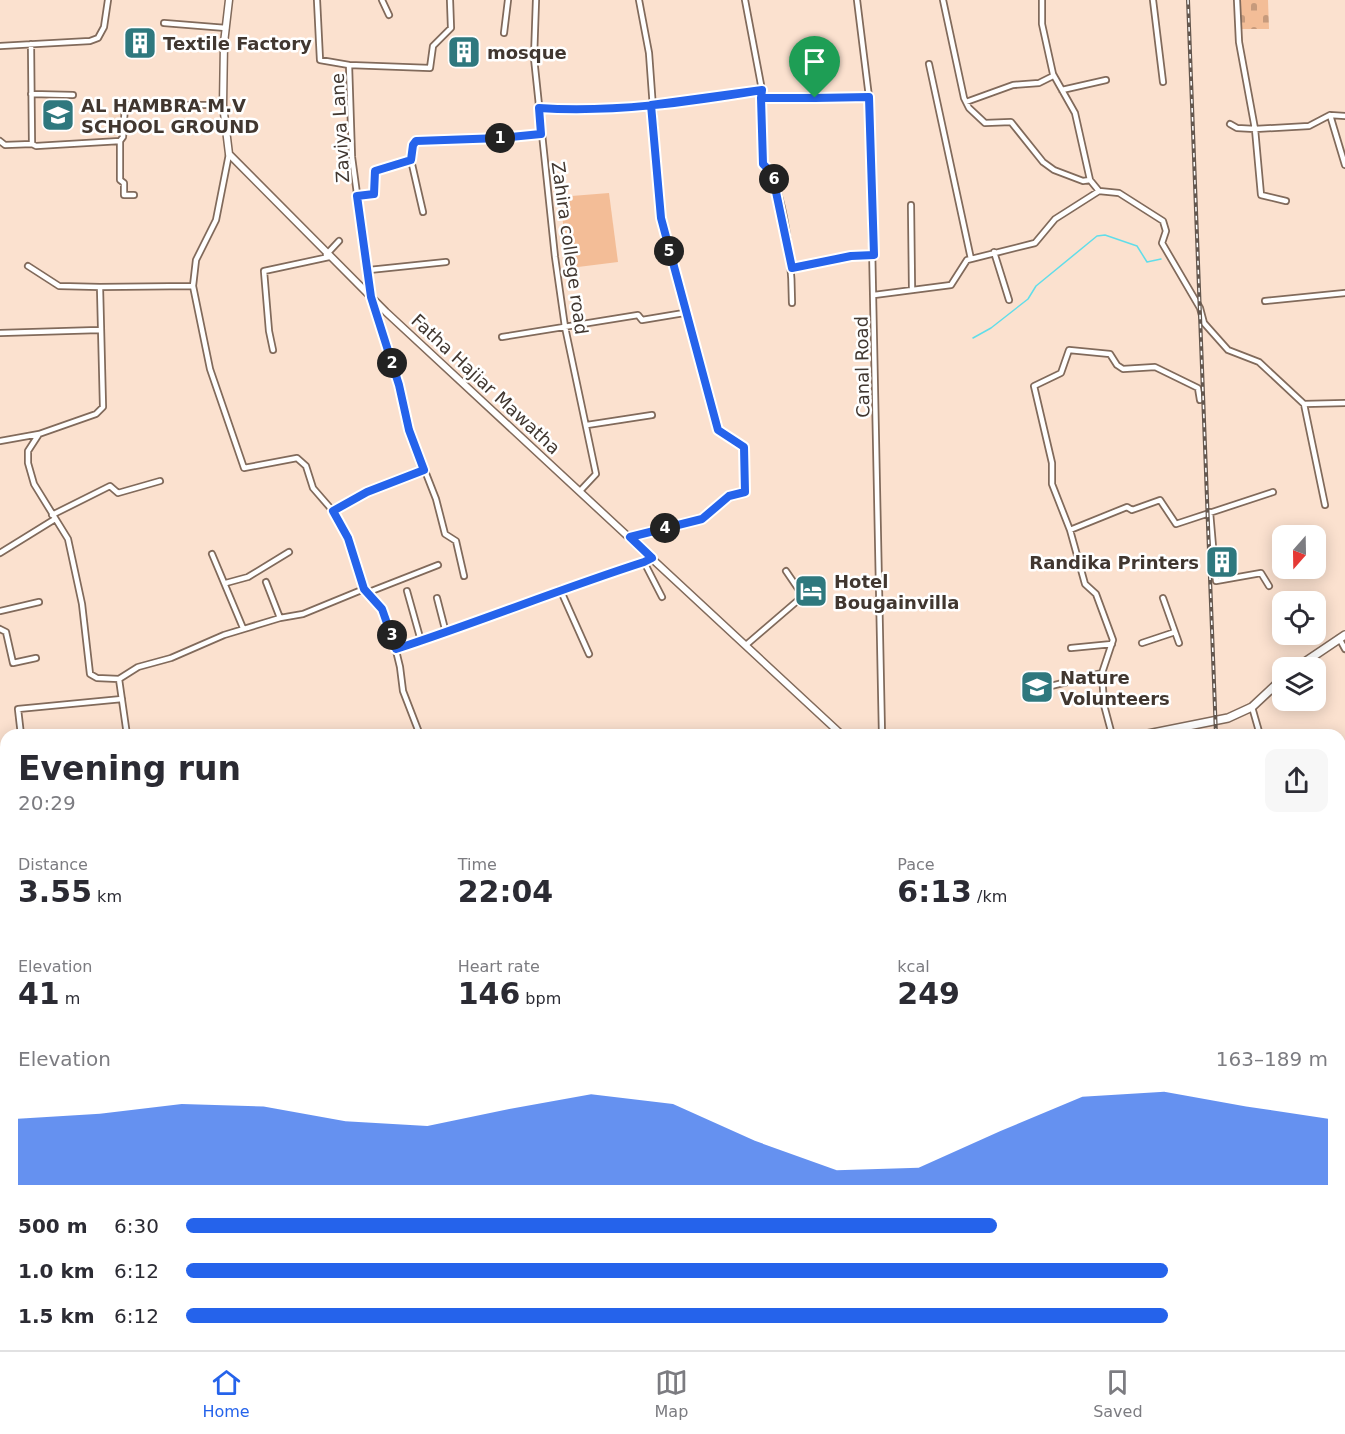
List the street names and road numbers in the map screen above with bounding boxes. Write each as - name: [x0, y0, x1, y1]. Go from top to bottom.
- street label: Zaviya Lane: [327, 73, 353, 183]
- street label: Zahira college road: [547, 160, 593, 336]
- street label: Fatha Hajiar Mawatha: [407, 310, 565, 458]
- street label: Canal Road: [851, 316, 873, 418]

